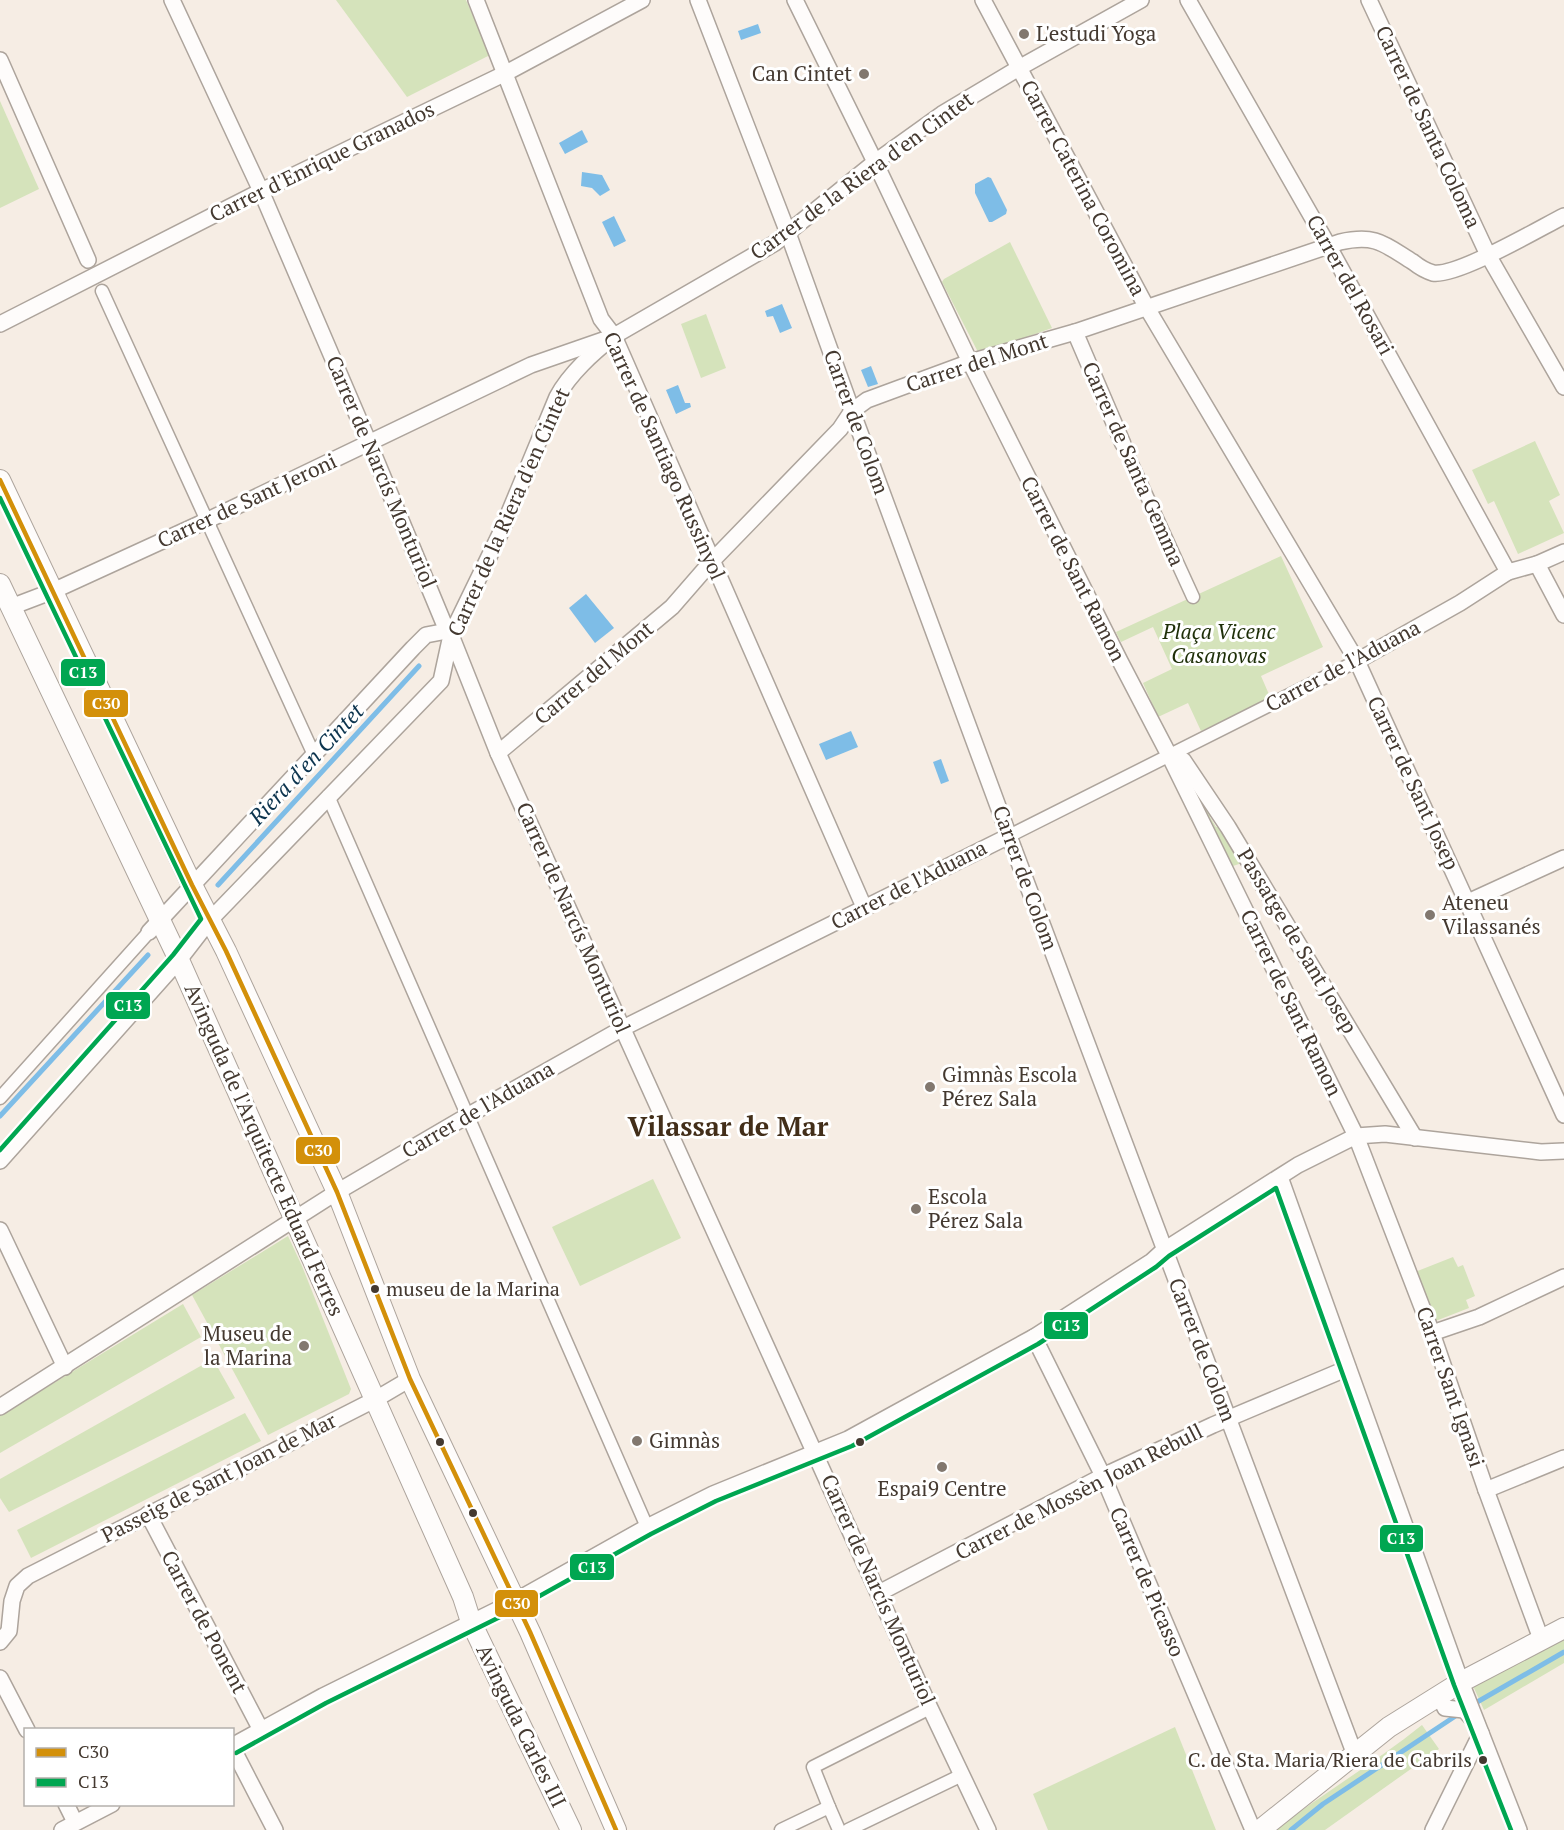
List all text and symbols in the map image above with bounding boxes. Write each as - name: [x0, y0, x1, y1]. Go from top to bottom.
- place label: L'estudi Yoga: [1036, 19, 1157, 47]
- street label: Carrer de Santa Coloma: [1370, 21, 1488, 233]
- marker: L'estudi Yoga: [1017, 27, 1031, 41]
- place label: Can Cintet: [752, 59, 852, 87]
- marker: Can Cintet: [857, 67, 871, 81]
- street label: Carrer Caterina Coromina: [1015, 75, 1153, 301]
- street label: Carrer de la Riera d'en Cintet: [744, 85, 979, 266]
- street label: Carrer d'Enrique Granados: [204, 94, 439, 228]
- street label: Carrer del Rosari: [1301, 209, 1401, 360]
- street label: Carrer del Mont: [902, 326, 1051, 398]
- street label: Carrer de Santiago Russinyol: [597, 327, 732, 584]
- street label: Carrer de Colom: [818, 345, 896, 498]
- street label: Carrer de Narcís Monturiol: [320, 351, 444, 592]
- street label: Carrer de Santa Gemma: [1076, 357, 1192, 571]
- street label: Carrer de la Riera d'en Cintet: [440, 383, 576, 640]
- street label: Carrer de Sant Jeroni: [152, 446, 341, 554]
- street label: Carrer de Sant Ramon: [1015, 471, 1133, 667]
- street label: Carrer de l'Aduana: [1260, 612, 1425, 718]
- street label: Carrer del Mont: [528, 614, 659, 730]
- park label: Plaça Vicenc Casanovas: [1161, 617, 1277, 669]
- line badge: C13: [60, 658, 106, 687]
- text: C13: [69, 661, 97, 683]
- line badge: C30: [83, 689, 129, 718]
- street label: Carrer de Sant Josep: [1361, 691, 1467, 874]
- text: C30: [92, 692, 120, 714]
- water label: Riera d'en Cintet: [241, 696, 370, 831]
- street label: Carrer de Narcís Monturiol: [510, 798, 638, 1038]
- street label: Carrer de Colom: [987, 801, 1065, 954]
- street label: Carrer de l'Aduana: [826, 833, 992, 935]
- street label: Passatge de Sant Josep: [1231, 843, 1364, 1038]
- place label: Ateneu Vilassanés: [1442, 888, 1541, 940]
- street label: Carrer de Sant Ramon: [1234, 904, 1350, 1101]
- marker: Ateneu Vilassanés: [1423, 908, 1437, 922]
- street label: Avinguda de l'Arquitecte Eduard Ferres: [179, 979, 351, 1320]
- line badge: C13: [105, 991, 151, 1020]
- text: C13: [114, 994, 142, 1016]
- street label: Carrer de l'Aduana: [396, 1054, 559, 1164]
- place label: Gimnàs Escola Pérez Sala: [942, 1060, 1078, 1112]
- marker: Gimnàs Escola Pérez Sala: [923, 1080, 937, 1094]
- district label: Vilassar de Mar: [628, 1108, 829, 1144]
- line badge: C30: [295, 1136, 341, 1165]
- text: C30: [304, 1139, 332, 1161]
- place label: Escola Pérez Sala: [928, 1182, 1023, 1234]
- marker: Escola Pérez Sala: [909, 1202, 923, 1216]
- street label: Carrer de Colom: [1163, 1274, 1243, 1426]
- place label: museu de la Marina: [386, 1275, 560, 1302]
- marker: museu de la Marina: [369, 1283, 381, 1295]
- street label: Carrer Sant Ignasi: [1410, 1303, 1492, 1471]
- line badge: C13: [1043, 1311, 1089, 1340]
- text: C13: [1052, 1314, 1080, 1336]
- place label: Museu de la Marina: [203, 1319, 292, 1371]
- marker: Museu de la Marina: [297, 1339, 311, 1353]
- street label: Passeig de Sant Joan de Mar: [96, 1406, 341, 1549]
- street label: Carrer de Mossèn Joan Rebull: [950, 1416, 1207, 1566]
- place label: Gimnàs: [649, 1426, 720, 1454]
- marker: Gimnàs: [630, 1434, 644, 1448]
- unlabelled marker: [434, 1436, 446, 1448]
- unlabelled marker: [854, 1436, 866, 1448]
- marker: Espai9 Centre: [935, 1460, 949, 1474]
- street label: Carrer de Narcís Monturiol: [815, 1470, 943, 1710]
- place label: Espai9 Centre: [878, 1474, 1006, 1502]
- street label: Carrer de Picasso: [1104, 1502, 1192, 1661]
- unlabelled marker: [467, 1507, 479, 1519]
- line badge: C13: [1379, 1524, 1424, 1553]
- text: C13: [1387, 1527, 1415, 1549]
- street label: Carrer de Ponent: [155, 1545, 254, 1698]
- line badge: C13: [569, 1553, 615, 1581]
- text: C13: [578, 1556, 606, 1578]
- line badge: C30: [494, 1589, 539, 1618]
- text: C30: [502, 1592, 530, 1614]
- street label: Avinguda Carles III: [470, 1639, 574, 1812]
- legend: [24, 1728, 234, 1806]
- text: C30: [78, 1739, 109, 1763]
- place label: C. de Sta. Maria/Riera de Cabrils: [1188, 1746, 1472, 1773]
- marker: C. de Sta. Maria/Riera de Cabrils: [1477, 1754, 1489, 1766]
- text: C13: [78, 1769, 109, 1793]

